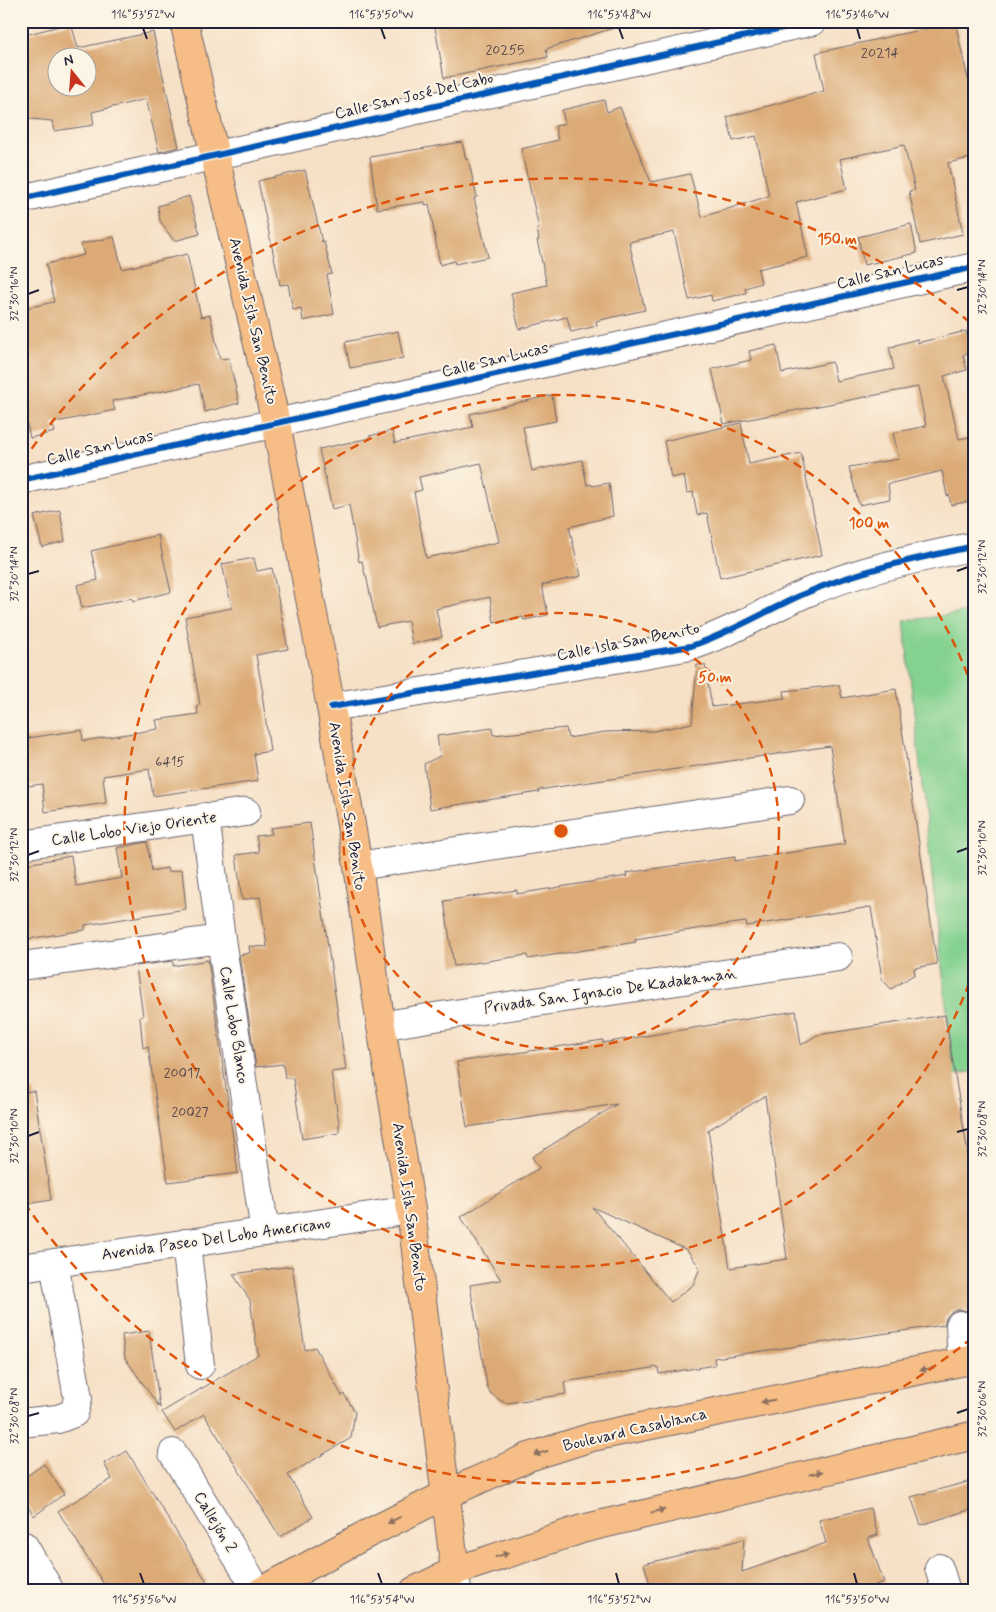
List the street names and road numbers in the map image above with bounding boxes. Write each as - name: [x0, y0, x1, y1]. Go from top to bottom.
- street label: Calle San José Del Cabo: [333, 68, 495, 124]
- street label: Avenida Isla San Benito: [224, 236, 282, 407]
- street label: Calle San Lucas: [835, 250, 945, 294]
- street label: Calle San Lucas: [440, 338, 550, 382]
- street label: Calle San Lucas: [45, 426, 155, 470]
- street label: Calle Isla San Benito: [555, 618, 701, 666]
- street label: Avenida Isla San Benito: [323, 720, 371, 892]
- street label: Calle Lobo Viejo Oriente: [50, 807, 218, 851]
- street label: Privada San Ignacio De Kadakaman: [482, 963, 738, 1019]
- street label: Calle Lobo Blanco: [214, 965, 254, 1085]
- street label: Avenida Isla San Benito: [387, 1121, 431, 1293]
- street label: Avenida Paseo Del Lobo Americano: [100, 1213, 332, 1265]
- street label: Boulevard Casablanca: [561, 1403, 709, 1457]
- street label: Callejón 2: [189, 1488, 241, 1556]

